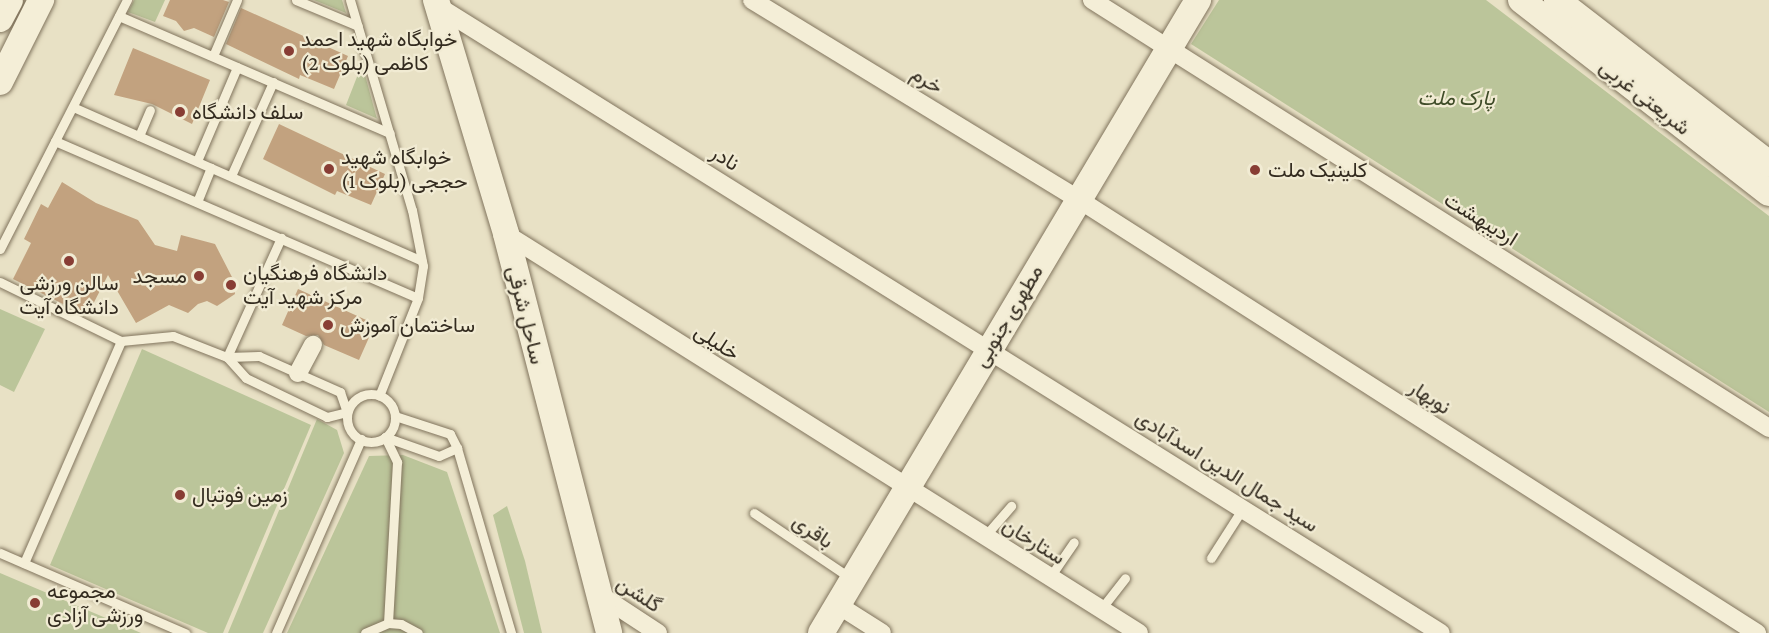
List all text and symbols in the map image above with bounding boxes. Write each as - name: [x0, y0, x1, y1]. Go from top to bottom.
- place label: خوابگاه شهید احمد کاظمی (بلوک 2): [301, 26, 457, 76]
- marker: خوابگاه شهید احمد کاظمی (بلوک 2): [282, 44, 296, 58]
- street label: شریعتی غربی: [1594, 54, 1696, 140]
- street label: خرم: [906, 61, 948, 99]
- park label: پارک ملت: [1418, 85, 1494, 111]
- place label: سلف دانشگاه: [192, 99, 303, 125]
- marker: سلف دانشگاه: [173, 105, 187, 119]
- street label: نادر: [706, 140, 744, 176]
- place label: خوابگاه شهید حججی (بلوک 1): [341, 144, 468, 194]
- place label: کلینیک ملت: [1268, 157, 1367, 183]
- marker: کلینیک ملت: [1246, 161, 1264, 179]
- marker: خوابگاه شهید حججی (بلوک 1): [322, 162, 336, 176]
- street label: اردیبهشت: [1440, 187, 1522, 251]
- marker: سالن ورزشی دانشگاه آیت: [62, 254, 76, 268]
- place label: دانشگاه فرهنگیان مرکز شهید آیت: [243, 260, 387, 310]
- street label: مطهری جنوبی: [968, 260, 1048, 372]
- place label: مسجد: [133, 263, 187, 289]
- street label: ساحل شرقی: [502, 263, 550, 367]
- marker: مسجد: [192, 269, 206, 283]
- place label: سالن ورزشی دانشگاه آیت: [19, 270, 119, 320]
- marker: دانشگاه فرهنگیان مرکز شهید آیت: [224, 278, 238, 292]
- place label: ساختمان آموزش: [340, 312, 475, 338]
- marker: ساختمان آموزش: [321, 318, 335, 332]
- street label: خلیلی: [690, 318, 744, 366]
- street label: نوبهار: [1404, 374, 1456, 420]
- street label: سید جمال الدین اسدآبادی: [1131, 404, 1323, 538]
- place label: زمین فوتبال: [192, 482, 288, 508]
- marker: زمین فوتبال: [173, 488, 187, 502]
- street label: باقری: [788, 508, 838, 554]
- street label: ستارخان: [998, 512, 1070, 570]
- street label: گلشن: [612, 570, 666, 618]
- place label: مجموعه ورزشی آزادی: [47, 578, 143, 628]
- marker: مجموعه ورزشی آزادی: [28, 596, 42, 610]

